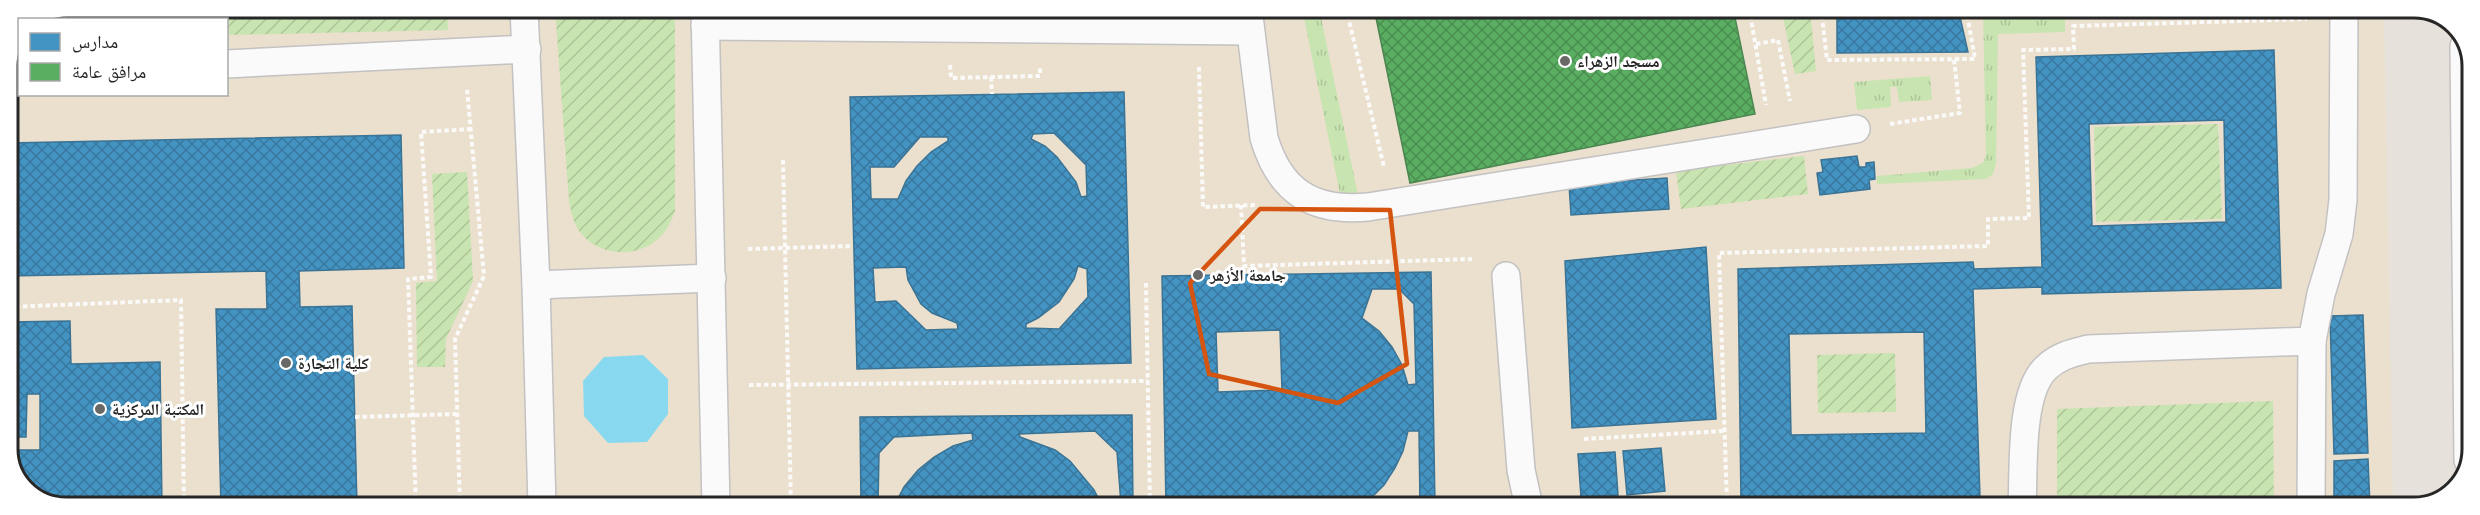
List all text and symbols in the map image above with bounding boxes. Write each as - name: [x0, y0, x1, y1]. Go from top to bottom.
- legend: [18, 18, 228, 96]
- text: مدارس: [72, 29, 118, 55]
- place label: مسجد الزهراء: [1577, 50, 1659, 73]
- marker: مسجد الزهراء: [1558, 54, 1572, 68]
- text: مرافق عامة: [72, 59, 146, 85]
- place label: جامعة الأزهر: [1209, 264, 1286, 287]
- marker: جامعة الأزهر: [1191, 268, 1205, 282]
- place label: كلية التجارة: [298, 352, 369, 375]
- marker: كلية التجارة: [279, 356, 293, 370]
- place label: المكتبة المركزية: [112, 398, 204, 421]
- marker: المكتبة المركزية: [93, 402, 107, 416]

